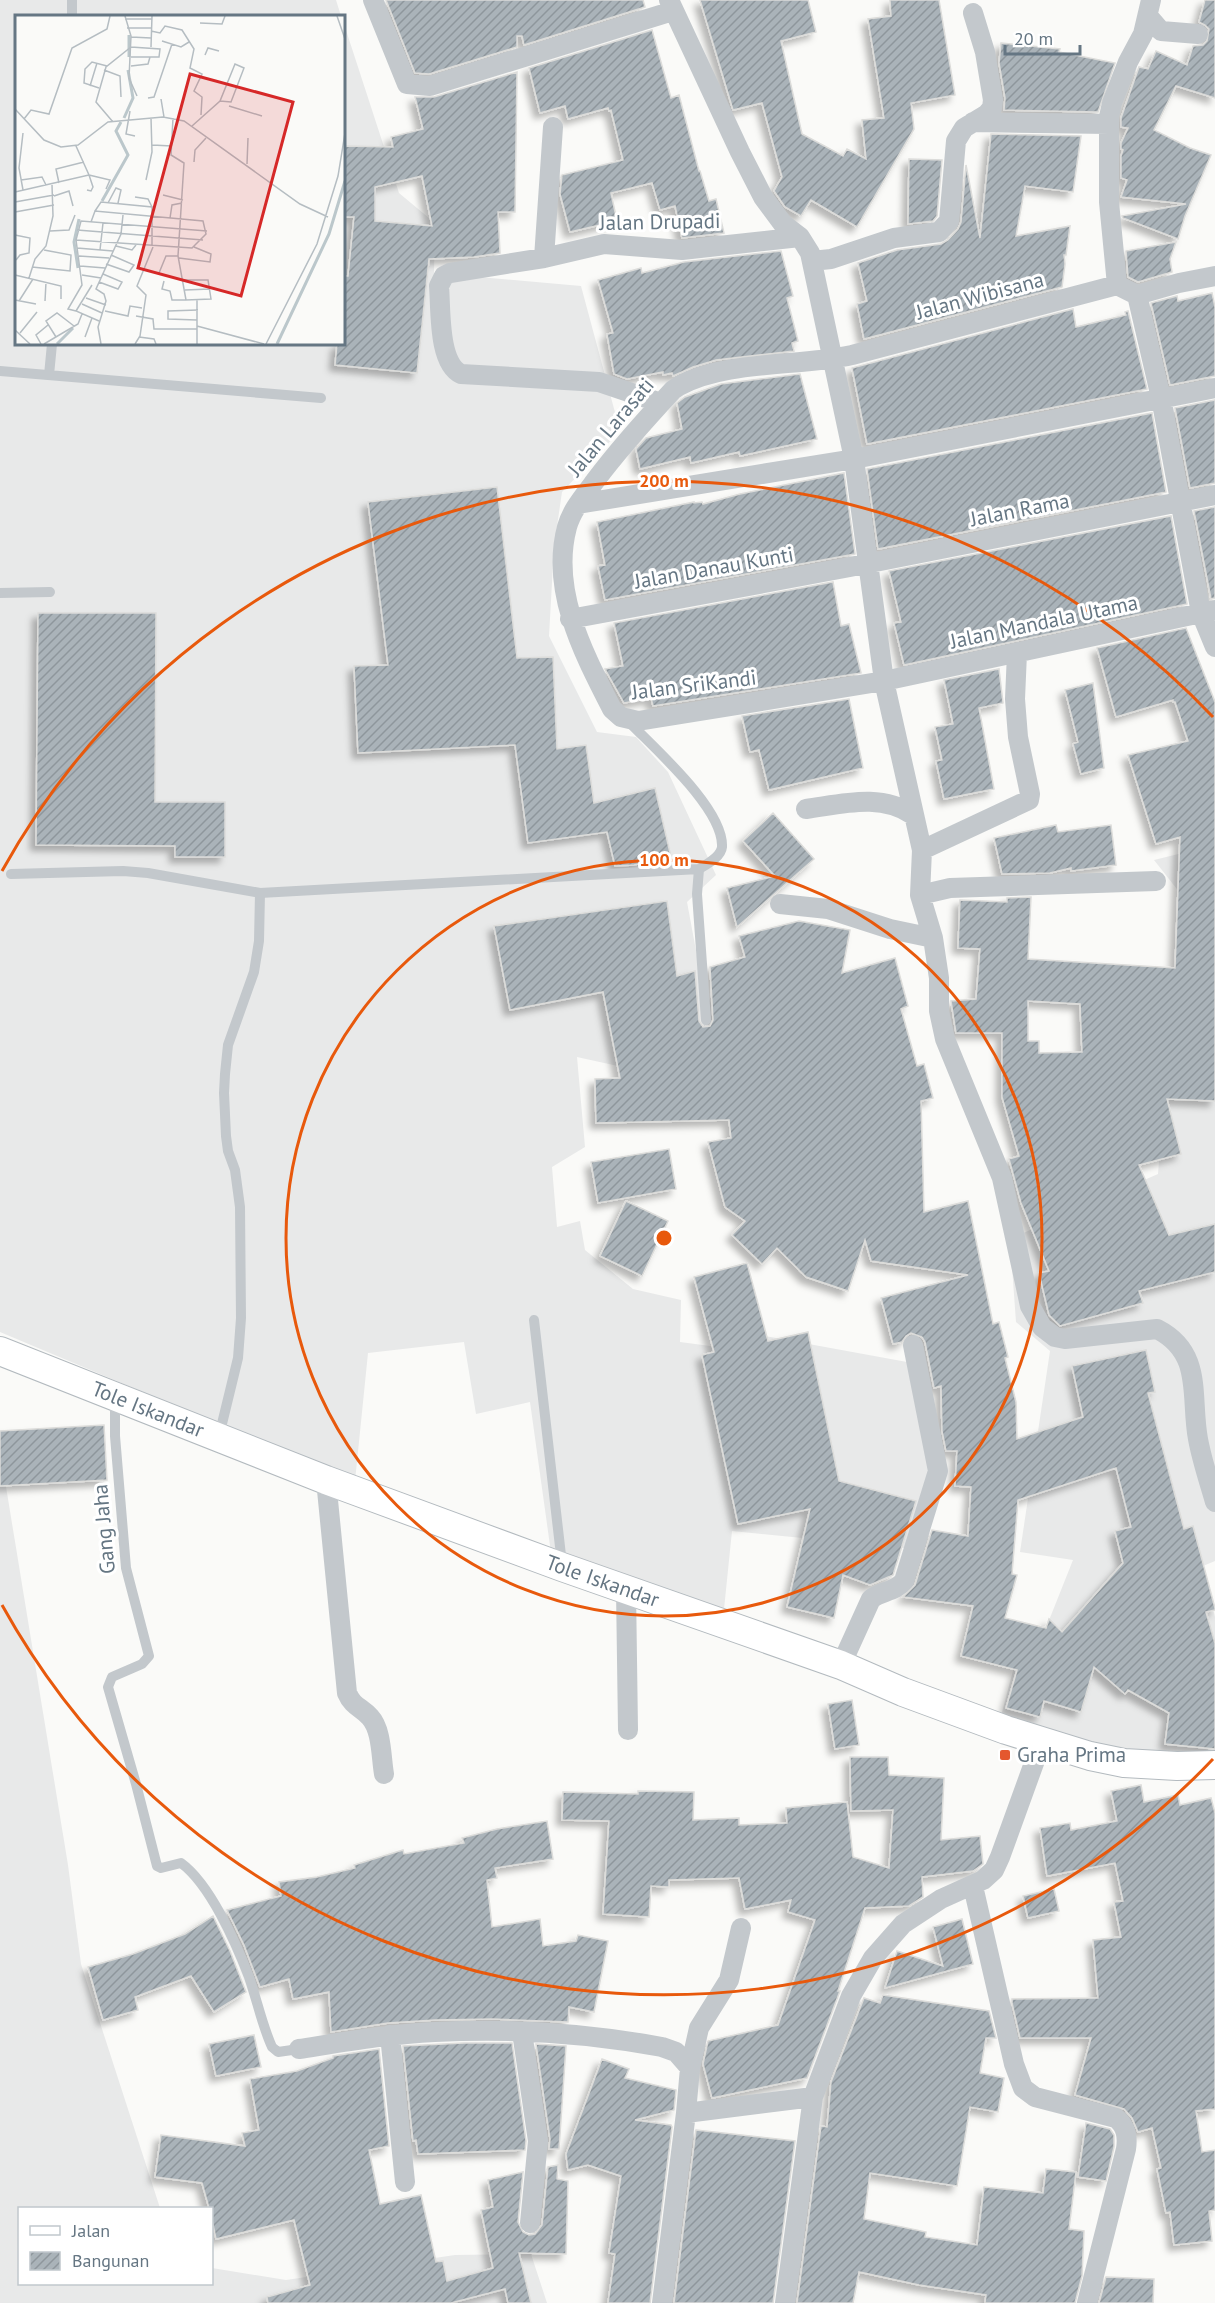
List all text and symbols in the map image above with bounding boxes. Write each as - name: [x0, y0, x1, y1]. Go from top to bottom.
- inset map: [15, 15, 345, 345]
- scale bar: [1005, 18, 1080, 56]
- text: 20 m: [1014, 27, 1053, 50]
- street label: Jalan Drupadi: [598, 207, 721, 236]
- street label: Jalan Wibisana: [912, 266, 1047, 326]
- street label: Jalan Larasati: [561, 372, 660, 482]
- text: 200 m: [639, 469, 689, 492]
- street label: Jalan Rama: [967, 487, 1072, 533]
- street label: Jalan Danau Kunti: [631, 540, 796, 595]
- street label: Jalan Mandala Utama: [947, 588, 1140, 655]
- street label: Jalan SriKandi: [629, 663, 758, 706]
- text: 100 m: [639, 848, 689, 871]
- centre of rings: [654, 1228, 674, 1248]
- street label: Tole Iskandar: [88, 1375, 208, 1443]
- street label: Gang Jaha: [86, 1483, 121, 1575]
- street label: Tole Iskandar: [542, 1548, 663, 1613]
- place label: Graha Prima: [1017, 1741, 1126, 1768]
- marker: Graha Prima: [998, 1748, 1012, 1762]
- legend: [18, 2207, 213, 2285]
- text: Jalan: [71, 2219, 110, 2242]
- text: Bangunan: [72, 2249, 149, 2272]

